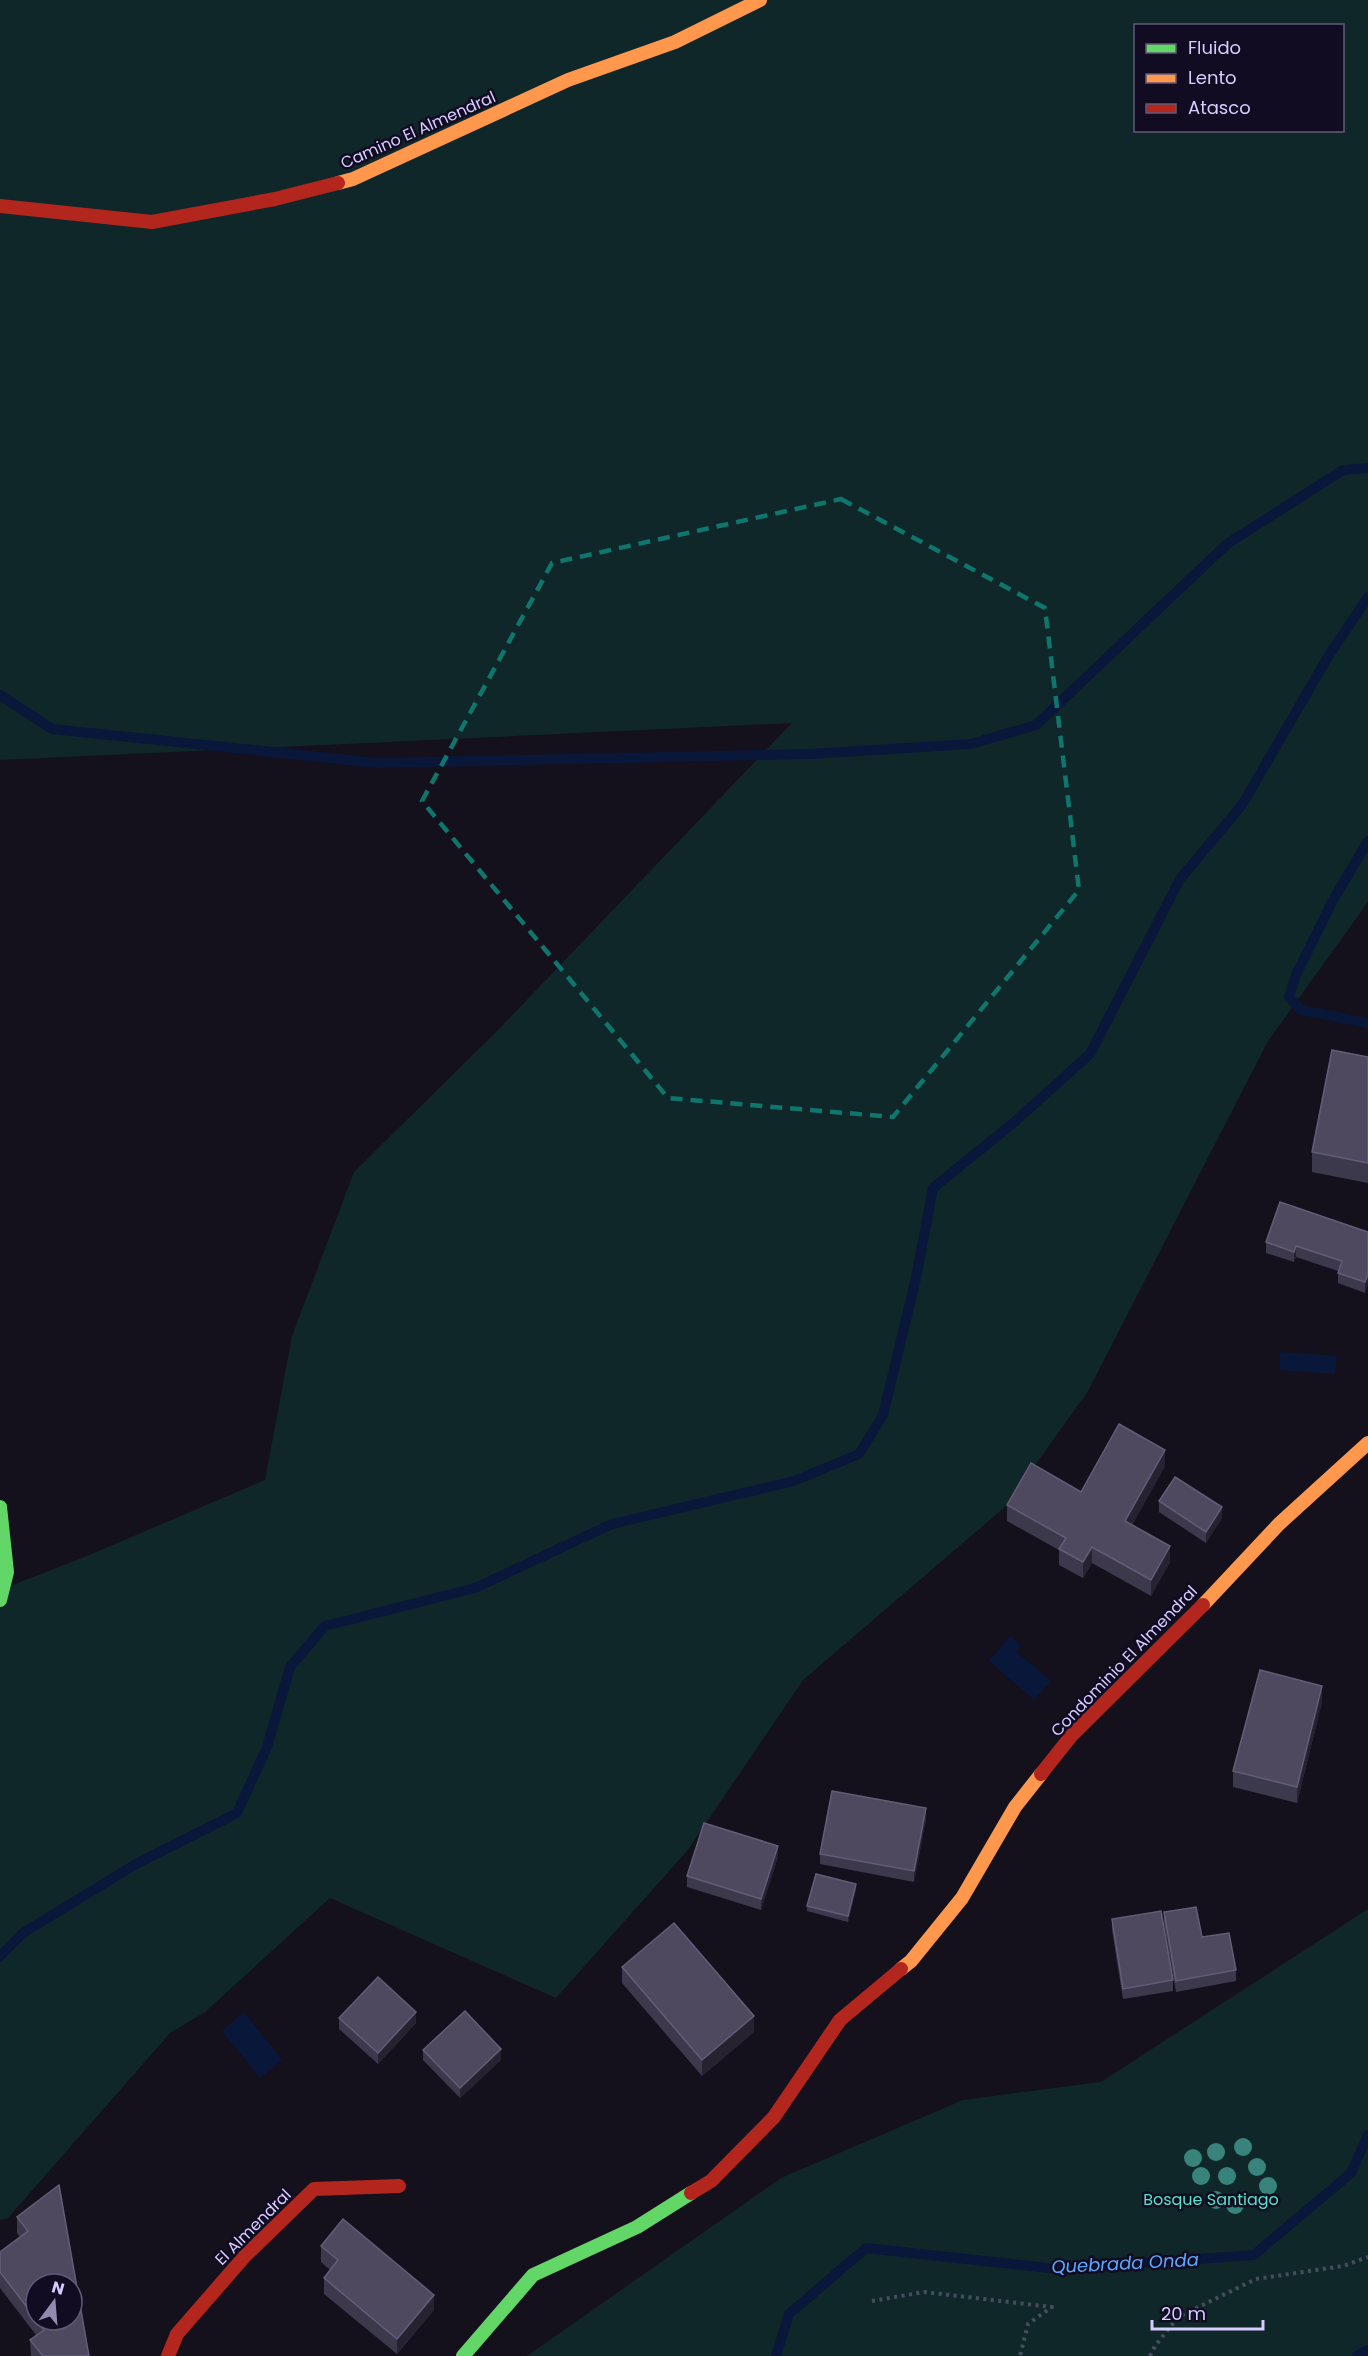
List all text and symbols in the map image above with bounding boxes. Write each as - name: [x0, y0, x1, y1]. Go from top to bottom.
- legend: [1134, 24, 1344, 132]
- text: Fluido: [1188, 35, 1241, 60]
- text: Lento: [1188, 65, 1237, 90]
- street label: Camino El Almendral: [337, 85, 499, 175]
- text: Atasco: [1188, 95, 1251, 120]
- street label: Condominio El Almendral: [1045, 1580, 1203, 1742]
- street label: El Almendral: [210, 2184, 296, 2270]
- park label: Bosque Santiago: [1143, 2188, 1279, 2211]
- water label: Quebrada Onda: [1051, 2247, 1199, 2279]
- north arrow: [24, 2272, 84, 2332]
- text: N: [49, 2275, 67, 2301]
- scale bar: [1152, 2293, 1263, 2331]
- text: 20 m: [1161, 2301, 1206, 2326]

